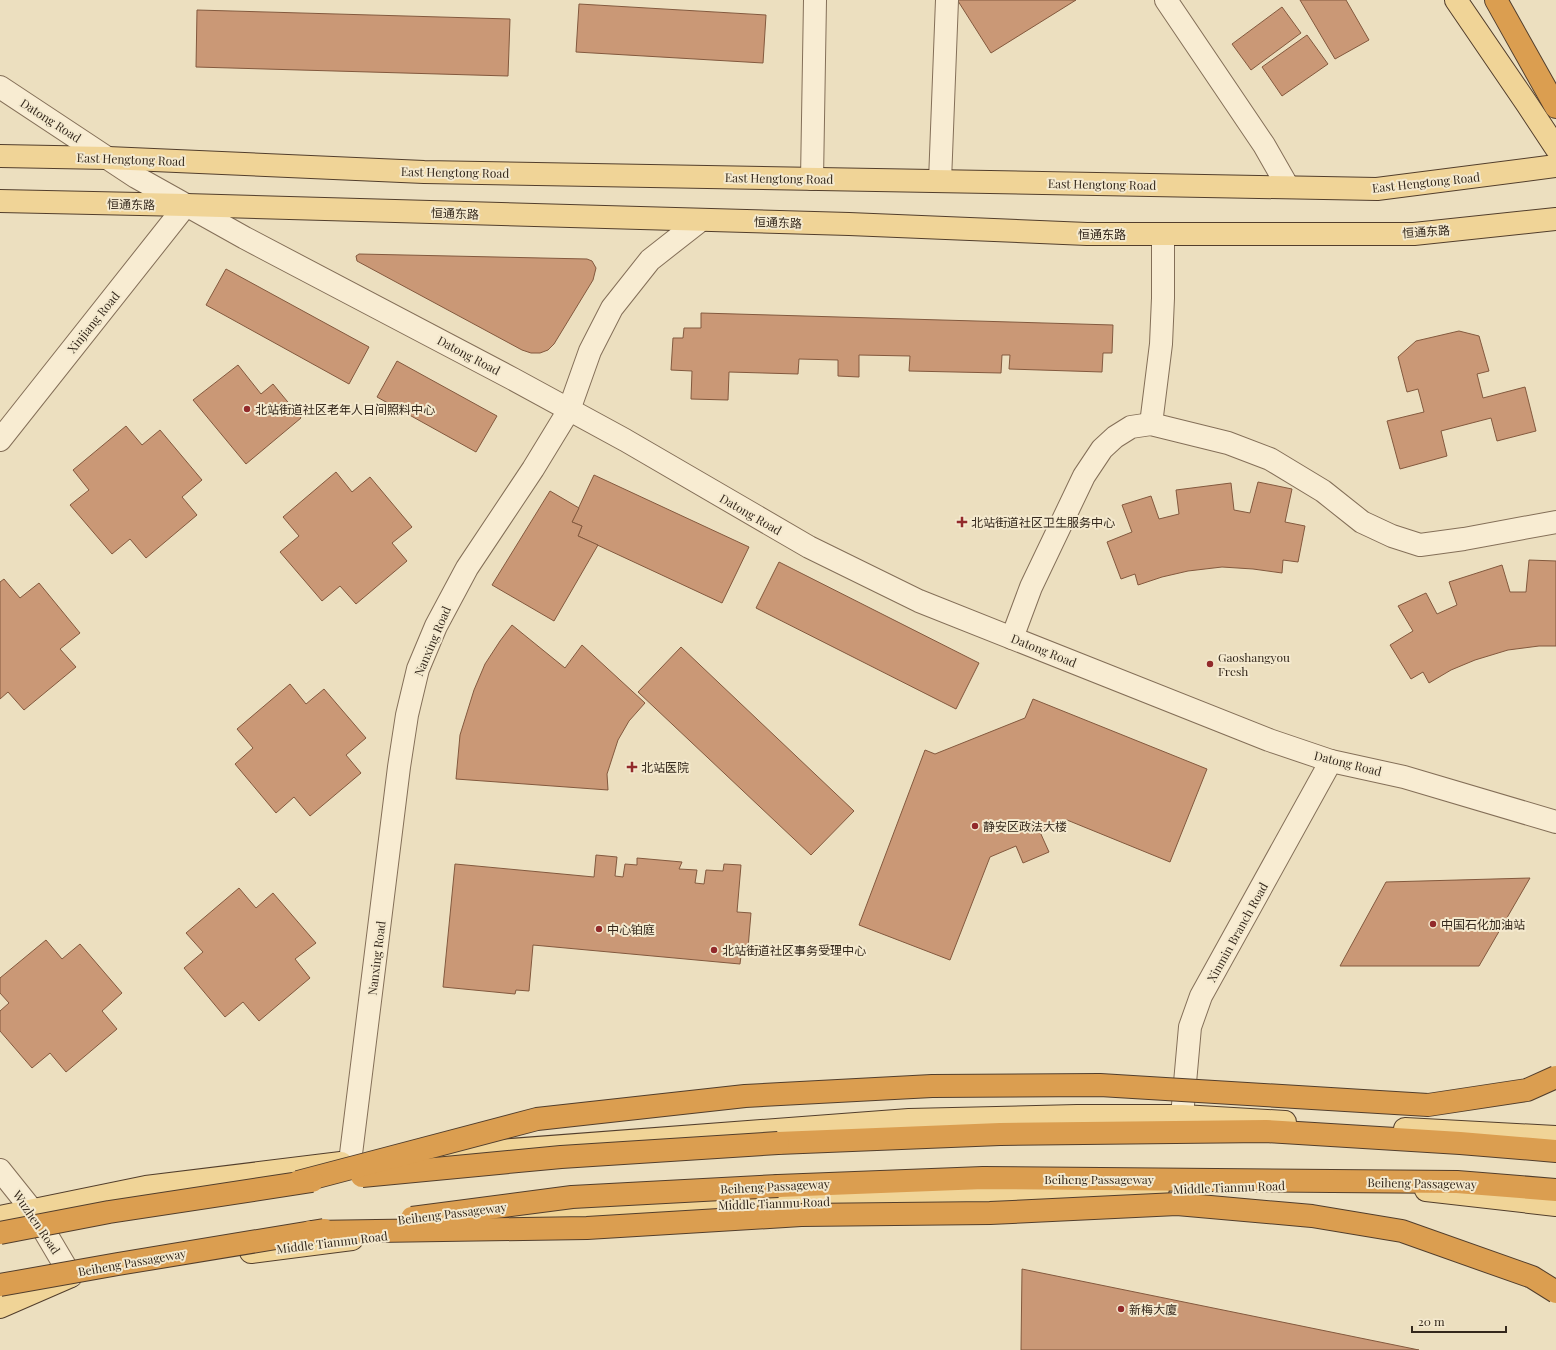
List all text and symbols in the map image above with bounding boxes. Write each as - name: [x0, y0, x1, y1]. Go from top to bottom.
- street label: Datong Road: [18, 94, 84, 146]
- street label: East Hengtong Road: [77, 149, 186, 169]
- street label: East Hengtong Road: [401, 163, 509, 181]
- street label: East Hengtong Road: [1371, 168, 1481, 196]
- street label: East Hengtong Road: [725, 169, 833, 187]
- street label: East Hengtong Road: [1048, 175, 1156, 193]
- street label: 恒通东路: [107, 196, 155, 212]
- street label: 恒通东路: [431, 204, 479, 222]
- street label: 恒通东路: [754, 213, 802, 231]
- street label: 恒通东路: [1401, 221, 1451, 241]
- street label: 恒通东路: [1078, 226, 1126, 242]
- street label: Xinjiang Road: [63, 288, 123, 356]
- street label: Datong Road: [435, 332, 503, 378]
- place label: 北站街道社区老年人日间照料中心: [255, 401, 435, 417]
- marker: 北站街道社区老年人日间照料中心: [242, 404, 252, 414]
- street label: Datong Road: [717, 490, 785, 538]
- place label: 北站街道社区卫生服务中心: [971, 514, 1115, 530]
- marker: 北站街道社区卫生服务中心: [956, 516, 968, 528]
- street label: Nanxing Road: [410, 603, 454, 679]
- street label: Datong Road: [1009, 630, 1079, 670]
- place label: Gaoshangyou Fresh: [1218, 649, 1290, 679]
- marker: Gaoshangyou Fresh: [1205, 659, 1215, 669]
- street label: Datong Road: [1313, 747, 1383, 779]
- place label: 北站医院: [641, 759, 689, 775]
- marker: 北站医院: [626, 761, 638, 773]
- place label: 静安区政法大楼: [983, 818, 1067, 834]
- marker: 静安区政法大楼: [970, 821, 980, 831]
- street label: Xinmin Branch Road: [1203, 879, 1271, 985]
- place label: 中国石化加油站: [1441, 916, 1525, 932]
- marker: 中国石化加油站: [1428, 919, 1438, 929]
- street label: Nanxing Road: [364, 920, 388, 996]
- place label: 中心铂庭: [607, 921, 655, 937]
- marker: 中心铂庭: [594, 924, 604, 934]
- place label: 北站街道社区事务受理中心: [722, 942, 866, 958]
- marker: 北站街道社区事务受理中心: [709, 945, 719, 955]
- street label: Beiheng Passageway: [1044, 1171, 1154, 1187]
- street label: Beiheng Passageway: [1367, 1174, 1477, 1192]
- street label: Beiheng Passageway: [720, 1175, 830, 1197]
- street label: Middle Tianmu Road: [1173, 1177, 1285, 1197]
- street label: Wuzhen Road: [9, 1186, 64, 1257]
- street label: Middle Tianmu Road: [718, 1193, 830, 1213]
- street label: Beiheng Passageway: [397, 1198, 507, 1228]
- street label: Middle Tianmu Road: [275, 1227, 389, 1257]
- street label: Beiheng Passageway: [77, 1245, 187, 1279]
- place label: 新梅大廈: [1129, 1301, 1177, 1317]
- marker: 新梅大廈: [1116, 1304, 1126, 1314]
- scale bar: [1412, 1308, 1506, 1334]
- text: 20 m: [1418, 1313, 1445, 1329]

